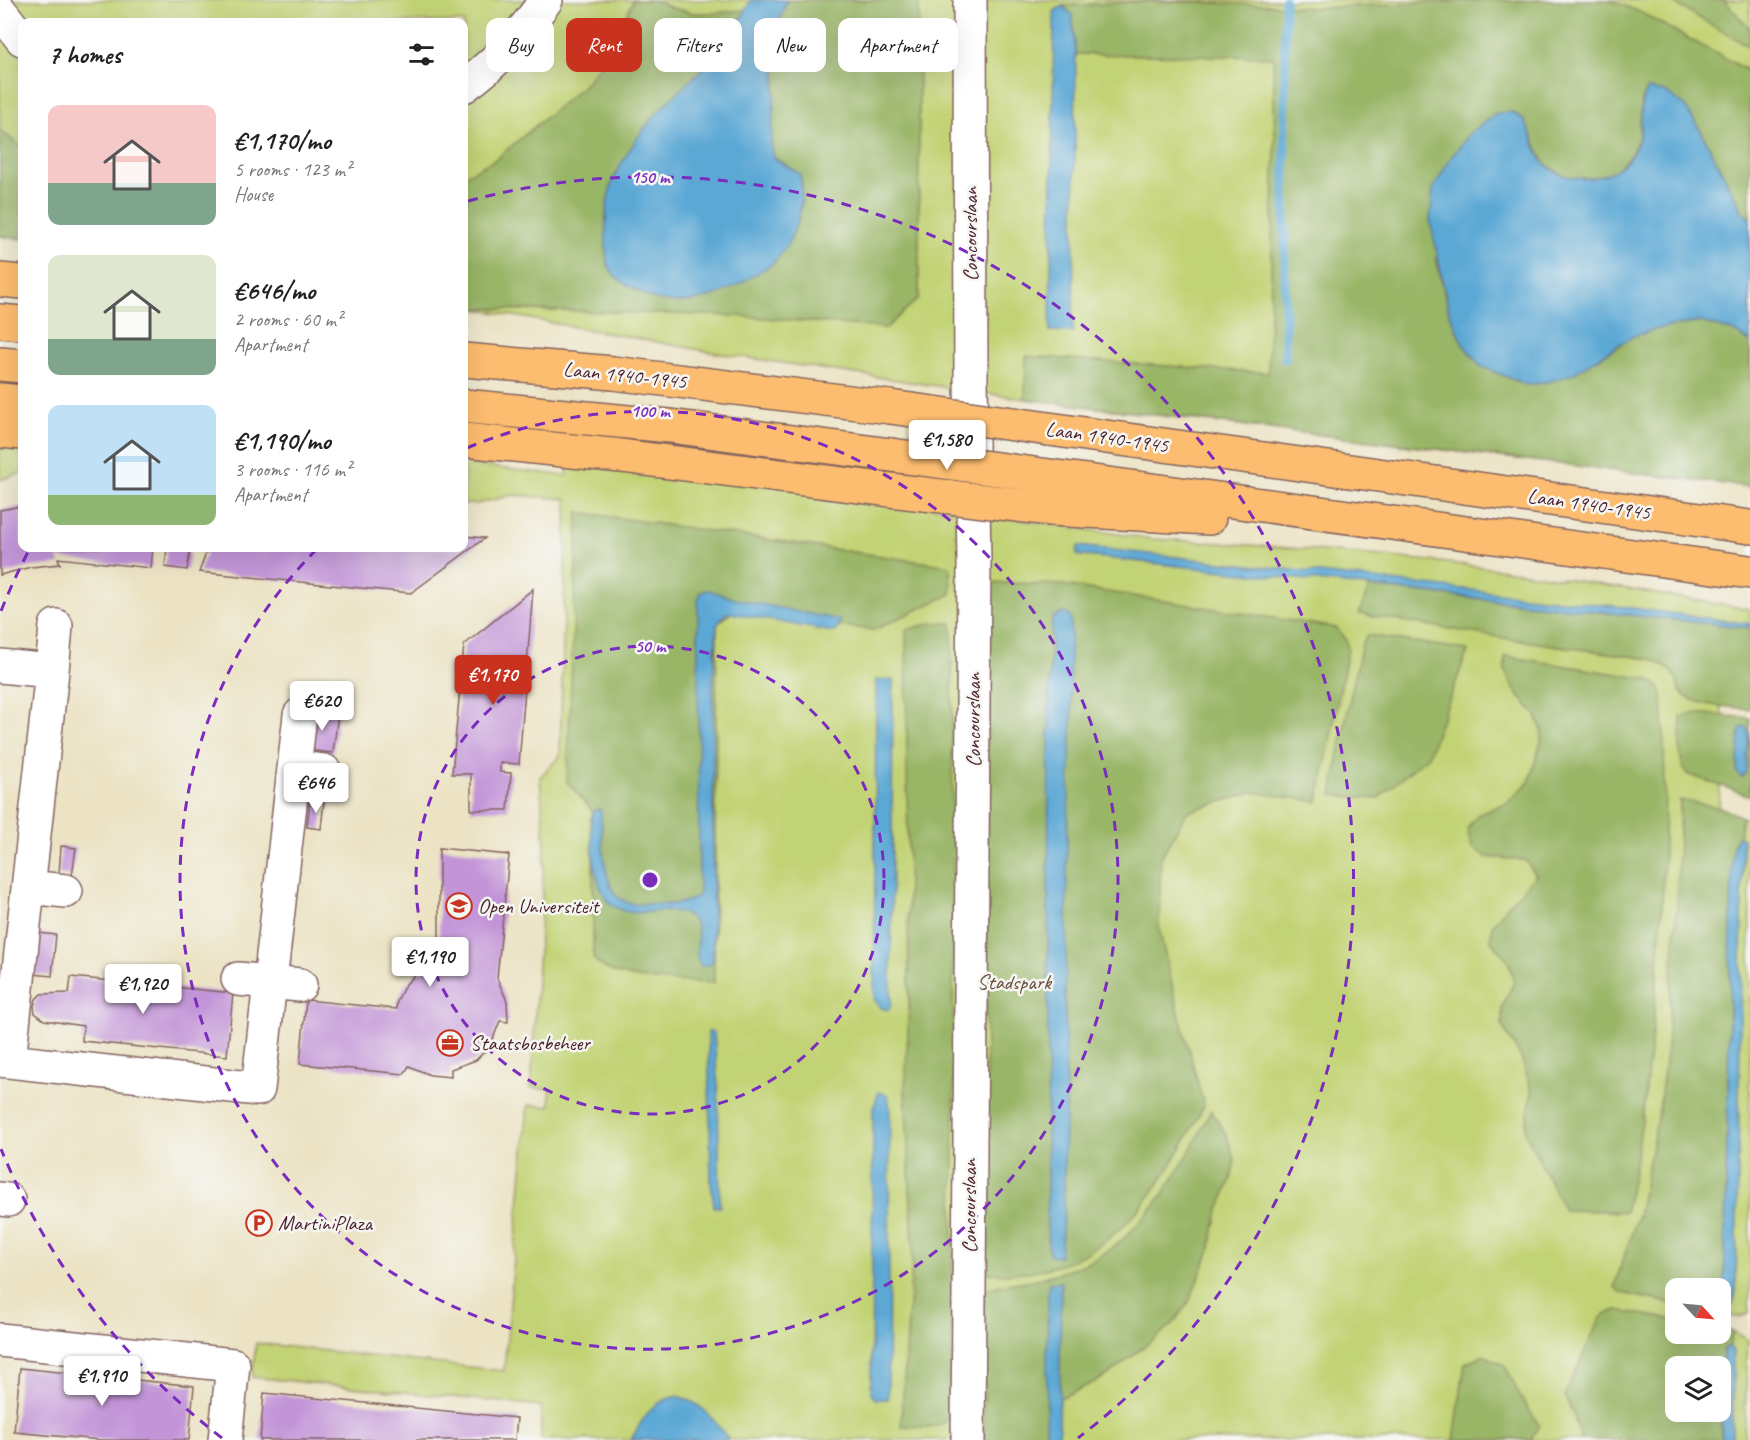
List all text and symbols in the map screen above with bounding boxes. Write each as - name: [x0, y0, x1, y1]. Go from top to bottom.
- chip: Buy: [486, 18, 554, 72]
- chip: Rent: [566, 18, 642, 72]
- chip: Filters: [654, 18, 742, 72]
- chip: New: [754, 18, 826, 72]
- chip: Apartment: [838, 18, 958, 72]
- text: 7 homes: [48, 38, 121, 71]
- icon: filters: [405, 38, 438, 71]
- text: €1,170/mo: [234, 124, 331, 157]
- icon: home: [96, 129, 168, 201]
- text: 5 rooms · 123 m²: [234, 157, 351, 182]
- text: 150 m: [631, 166, 671, 188]
- text: House: [234, 182, 273, 207]
- street label: Concourslaan: [957, 185, 983, 281]
- text: €646/mo: [234, 274, 315, 307]
- icon: home: [96, 279, 168, 351]
- text: 2 rooms · 60 m²: [234, 307, 342, 332]
- text: Apartment: [234, 332, 307, 357]
- street label: Laan 1940-1945: [562, 356, 689, 395]
- text: 100 m: [631, 400, 671, 422]
- street label: Laan 1940-1945: [1044, 416, 1171, 459]
- pin: €1,580: [898, 420, 996, 471]
- text: €1,190/mo: [234, 424, 331, 457]
- text: €1,580: [923, 427, 971, 452]
- icon: home: [96, 429, 168, 501]
- text: 3 rooms · 116 m²: [234, 457, 351, 482]
- text: Apartment: [234, 482, 307, 507]
- street label: Laan 1940-1945: [1526, 483, 1653, 526]
- text: 50 m: [635, 635, 667, 657]
- pin: €1,170: [444, 655, 542, 706]
- text: €1,170: [469, 662, 517, 687]
- street label: Concourslaan: [960, 671, 986, 767]
- pin: €620: [286, 681, 358, 732]
- text: €620: [304, 688, 340, 713]
- pin: €646: [280, 763, 352, 814]
- text: €646: [298, 770, 334, 795]
- centre of rings: [640, 870, 660, 890]
- school or university icon: Open Universiteit: [444, 891, 474, 921]
- place label: Open Universiteit: [478, 893, 601, 919]
- pin: €1,190: [381, 937, 479, 988]
- text: €1,190: [406, 944, 454, 969]
- pin: €1,920: [94, 964, 192, 1015]
- park label: Stadspark: [977, 969, 1052, 995]
- text: €1,920: [119, 971, 167, 996]
- office icon: Staatsbosbeheer: [435, 1028, 465, 1058]
- place label: Staatsbosbeheer: [470, 1030, 591, 1056]
- street label: Concourslaan: [956, 1157, 982, 1253]
- parking icon: MartiniPlaza: [244, 1208, 274, 1238]
- place label: MartiniPlaza: [278, 1210, 373, 1236]
- north arrow: [1665, 1278, 1731, 1344]
- map controls: [1665, 1278, 1731, 1422]
- pin: €1,910: [53, 1356, 151, 1407]
- button: layers: [1665, 1356, 1731, 1422]
- text: €1,910: [78, 1363, 126, 1388]

